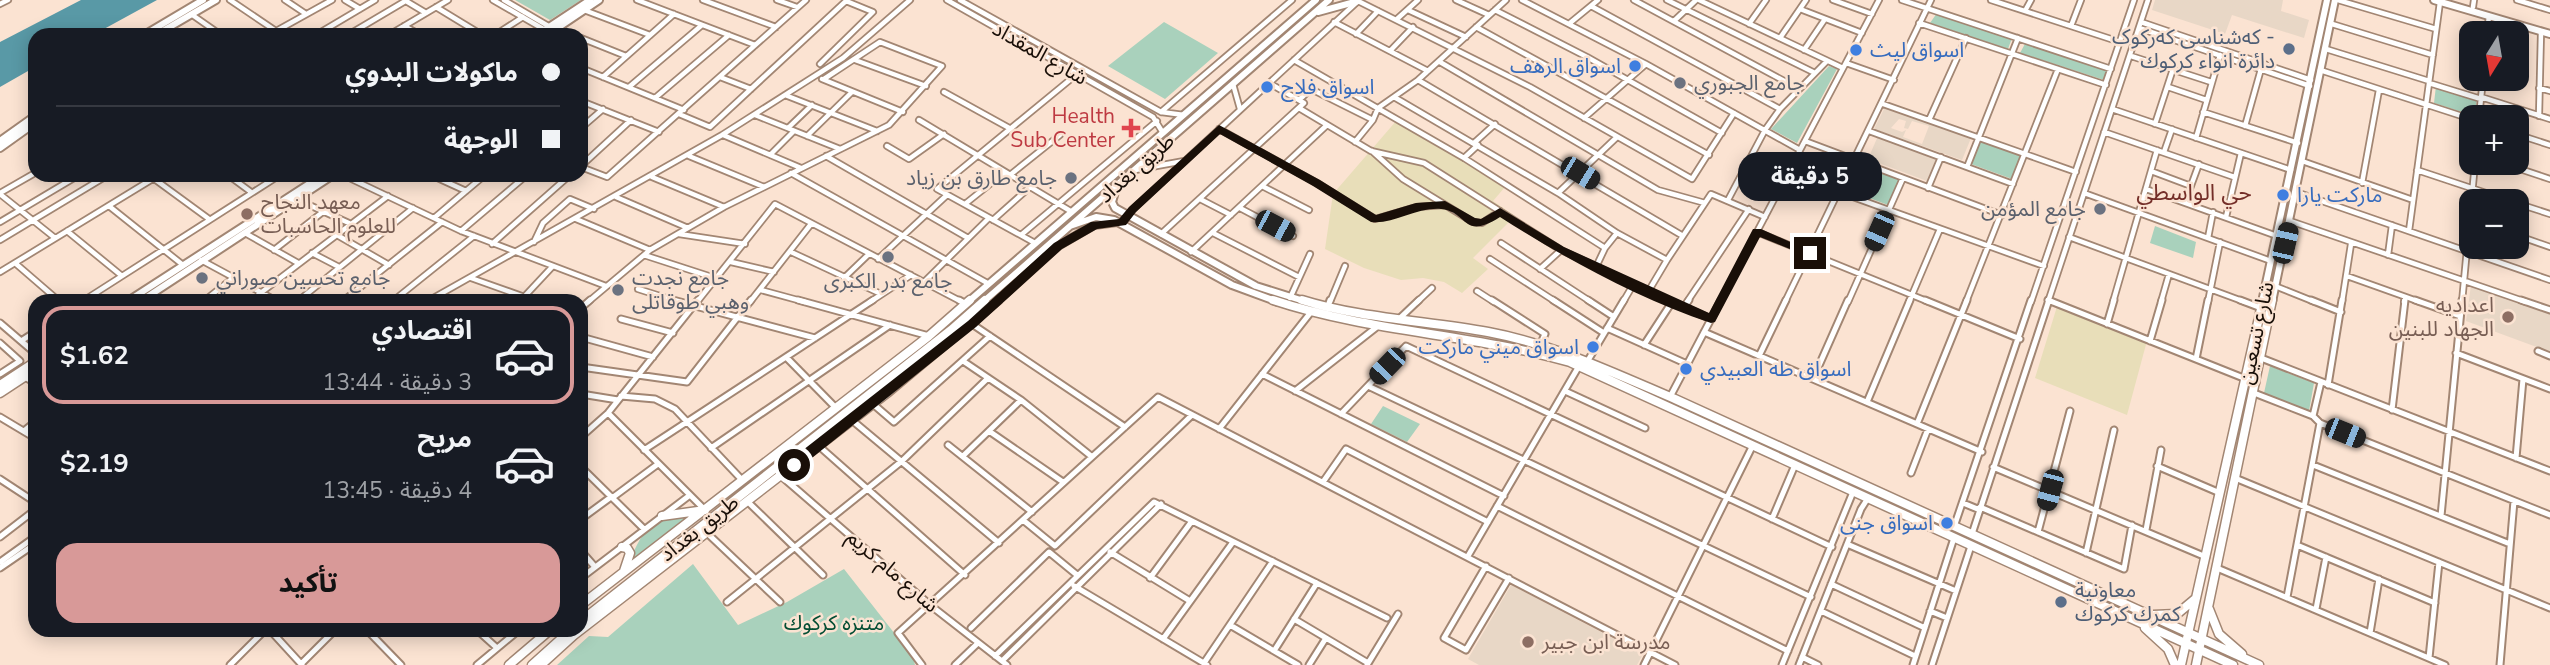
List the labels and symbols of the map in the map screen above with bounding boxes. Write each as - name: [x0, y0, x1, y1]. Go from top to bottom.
- street label: شارع المقداد: [987, 14, 1093, 92]
- north arrow: [2459, 21, 2529, 91]
- place label: كەشناسی کەرکوک - دائرة انواء كركوك: [2112, 23, 2275, 75]
- place label: اسواق ليث: [1870, 36, 1964, 64]
- marker: كەشناسی کەرکوک - دائرة انواء كركوك: [2281, 41, 2297, 57]
- marker: اسواق ليث: [1848, 42, 1864, 58]
- place label: اسواق الرهف: [1510, 52, 1621, 80]
- marker: اسواق الرهف: [1627, 58, 1643, 74]
- place label: جامع الجبوري: [1694, 69, 1805, 99]
- place label: اسواق فلاح: [1281, 73, 1374, 102]
- marker: جامع الجبوري: [1672, 75, 1688, 91]
- marker: اسواق فلاح: [1259, 79, 1275, 95]
- place label: Health Sub Center: [1010, 102, 1115, 154]
- marker: Health Sub Center: [1121, 118, 1141, 138]
- street label: طريق بغداد: [1092, 127, 1180, 209]
- callout: 5 دقيقة: [1738, 152, 1882, 201]
- car: [1557, 153, 1604, 193]
- place label: جامع طارق بن زياد: [906, 164, 1057, 193]
- marker: جامع طارق بن زياد: [1063, 170, 1079, 186]
- district label: حي الواسطي: [2136, 177, 2252, 209]
- place label: ماركت يارا: [2297, 181, 2383, 209]
- marker: ماركت يارا: [2275, 187, 2291, 203]
- place label: معهد النجاح للعلوم الحاسبات: [261, 188, 396, 242]
- place label: جامع المؤمن: [1981, 195, 2086, 224]
- marker: جامع المؤمن: [2092, 201, 2108, 217]
- marker: معهد النجاح للعلوم الحاسبات: [239, 206, 255, 222]
- car: [1252, 207, 1299, 245]
- car: [1861, 208, 1898, 254]
- car: [2271, 220, 2300, 266]
- route end: [1794, 237, 1826, 269]
- marker: جامع بدر الكبرى: [880, 249, 896, 265]
- place label: جامع تحسين صوراني: [216, 264, 390, 294]
- place label: جامع نجدت وهبي طوقاتلى: [632, 264, 749, 318]
- place label: جامع بدر الكبرى: [824, 267, 952, 296]
- marker: جامع تحسين صوراني: [194, 270, 210, 286]
- street label: شارع تسعين: [2231, 279, 2282, 387]
- marker: جامع نجدت وهبي طوقاتلى: [610, 282, 626, 298]
- place label: اعداديه الجهاد للبنين: [2389, 291, 2494, 343]
- marker: اعداديه الجهاد للبنين: [2500, 309, 2516, 325]
- place label: اسواق ميني ماركت: [1418, 333, 1579, 363]
- marker: اسواق ميني ماركت: [1585, 339, 1601, 355]
- car: [1365, 344, 1410, 388]
- place label: اسواق طه العبيدي: [1700, 355, 1851, 385]
- marker: اسواق طه العبيدي: [1678, 361, 1694, 377]
- car: [2322, 415, 2369, 451]
- route start: [778, 449, 810, 481]
- car: [2035, 467, 2066, 513]
- street label: طريق بغداد: [654, 488, 744, 568]
- place label: اسواق جنى: [1840, 509, 1933, 537]
- marker: اسواق جنى: [1939, 515, 1955, 531]
- street label: شارع مام كريم: [840, 523, 945, 620]
- place label: معاونية كمرك كركوك: [2075, 576, 2181, 628]
- marker: معاونية كمرك كركوك: [2053, 594, 2069, 610]
- park label: متنزه كركوك: [784, 609, 884, 637]
- place label: مدرسة ابن جبير: [1541, 628, 1670, 656]
- marker: مدرسة ابن جبير: [1520, 634, 1536, 650]

